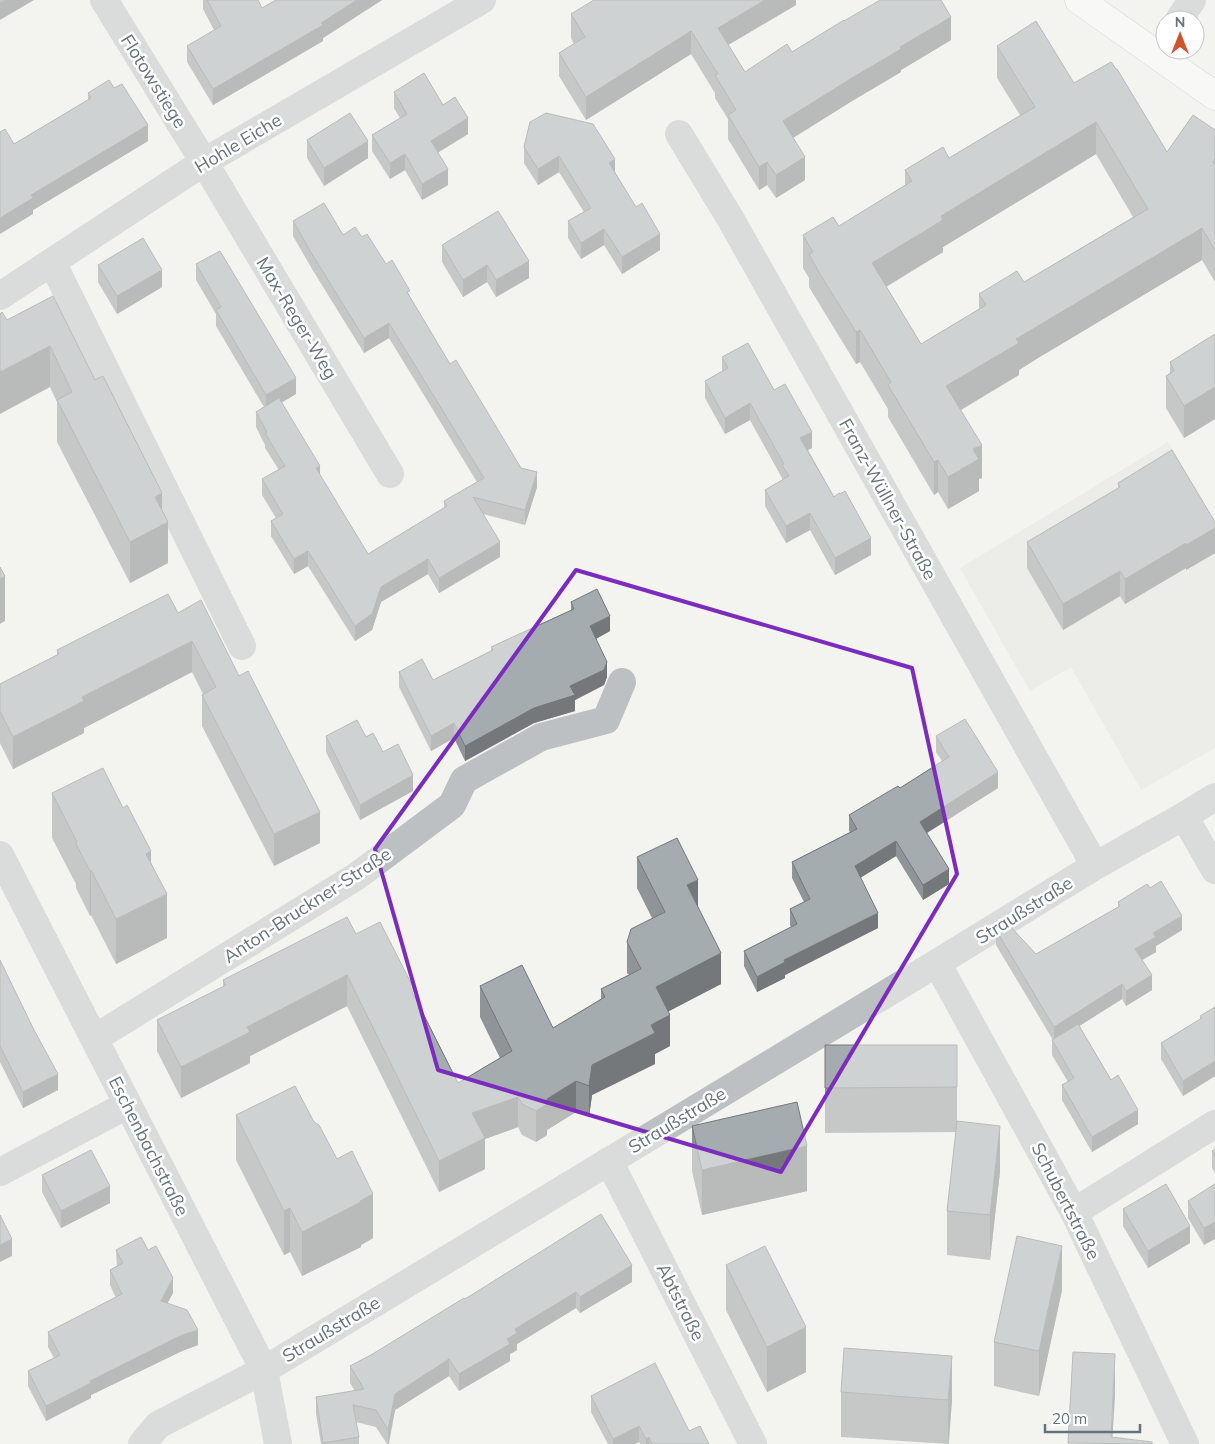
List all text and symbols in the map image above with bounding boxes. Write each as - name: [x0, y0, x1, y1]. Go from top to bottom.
- north arrow: [1155, 10, 1205, 60]
- text: N: [1175, 13, 1185, 31]
- street label: Flotowstiege: [116, 30, 192, 132]
- street label: Hohle Eiche: [190, 108, 286, 178]
- street label: Max-Reger-Weg: [252, 253, 342, 383]
- street label: Franz-Wüllner-Straße: [834, 414, 942, 584]
- street label: Anton-Bruckner-Straße: [219, 842, 395, 968]
- street label: Straußstraße: [971, 871, 1077, 949]
- street label: Eschenbachstraße: [104, 1072, 194, 1220]
- street label: Straußstraße: [624, 1082, 730, 1158]
- street label: Schubertstraße: [1027, 1139, 1105, 1263]
- street label: Abtstraße: [652, 1259, 710, 1345]
- street label: Straußstraße: [278, 1291, 384, 1367]
- scale bar: [1045, 1402, 1140, 1434]
- text: 20 m: [1052, 1409, 1087, 1428]

